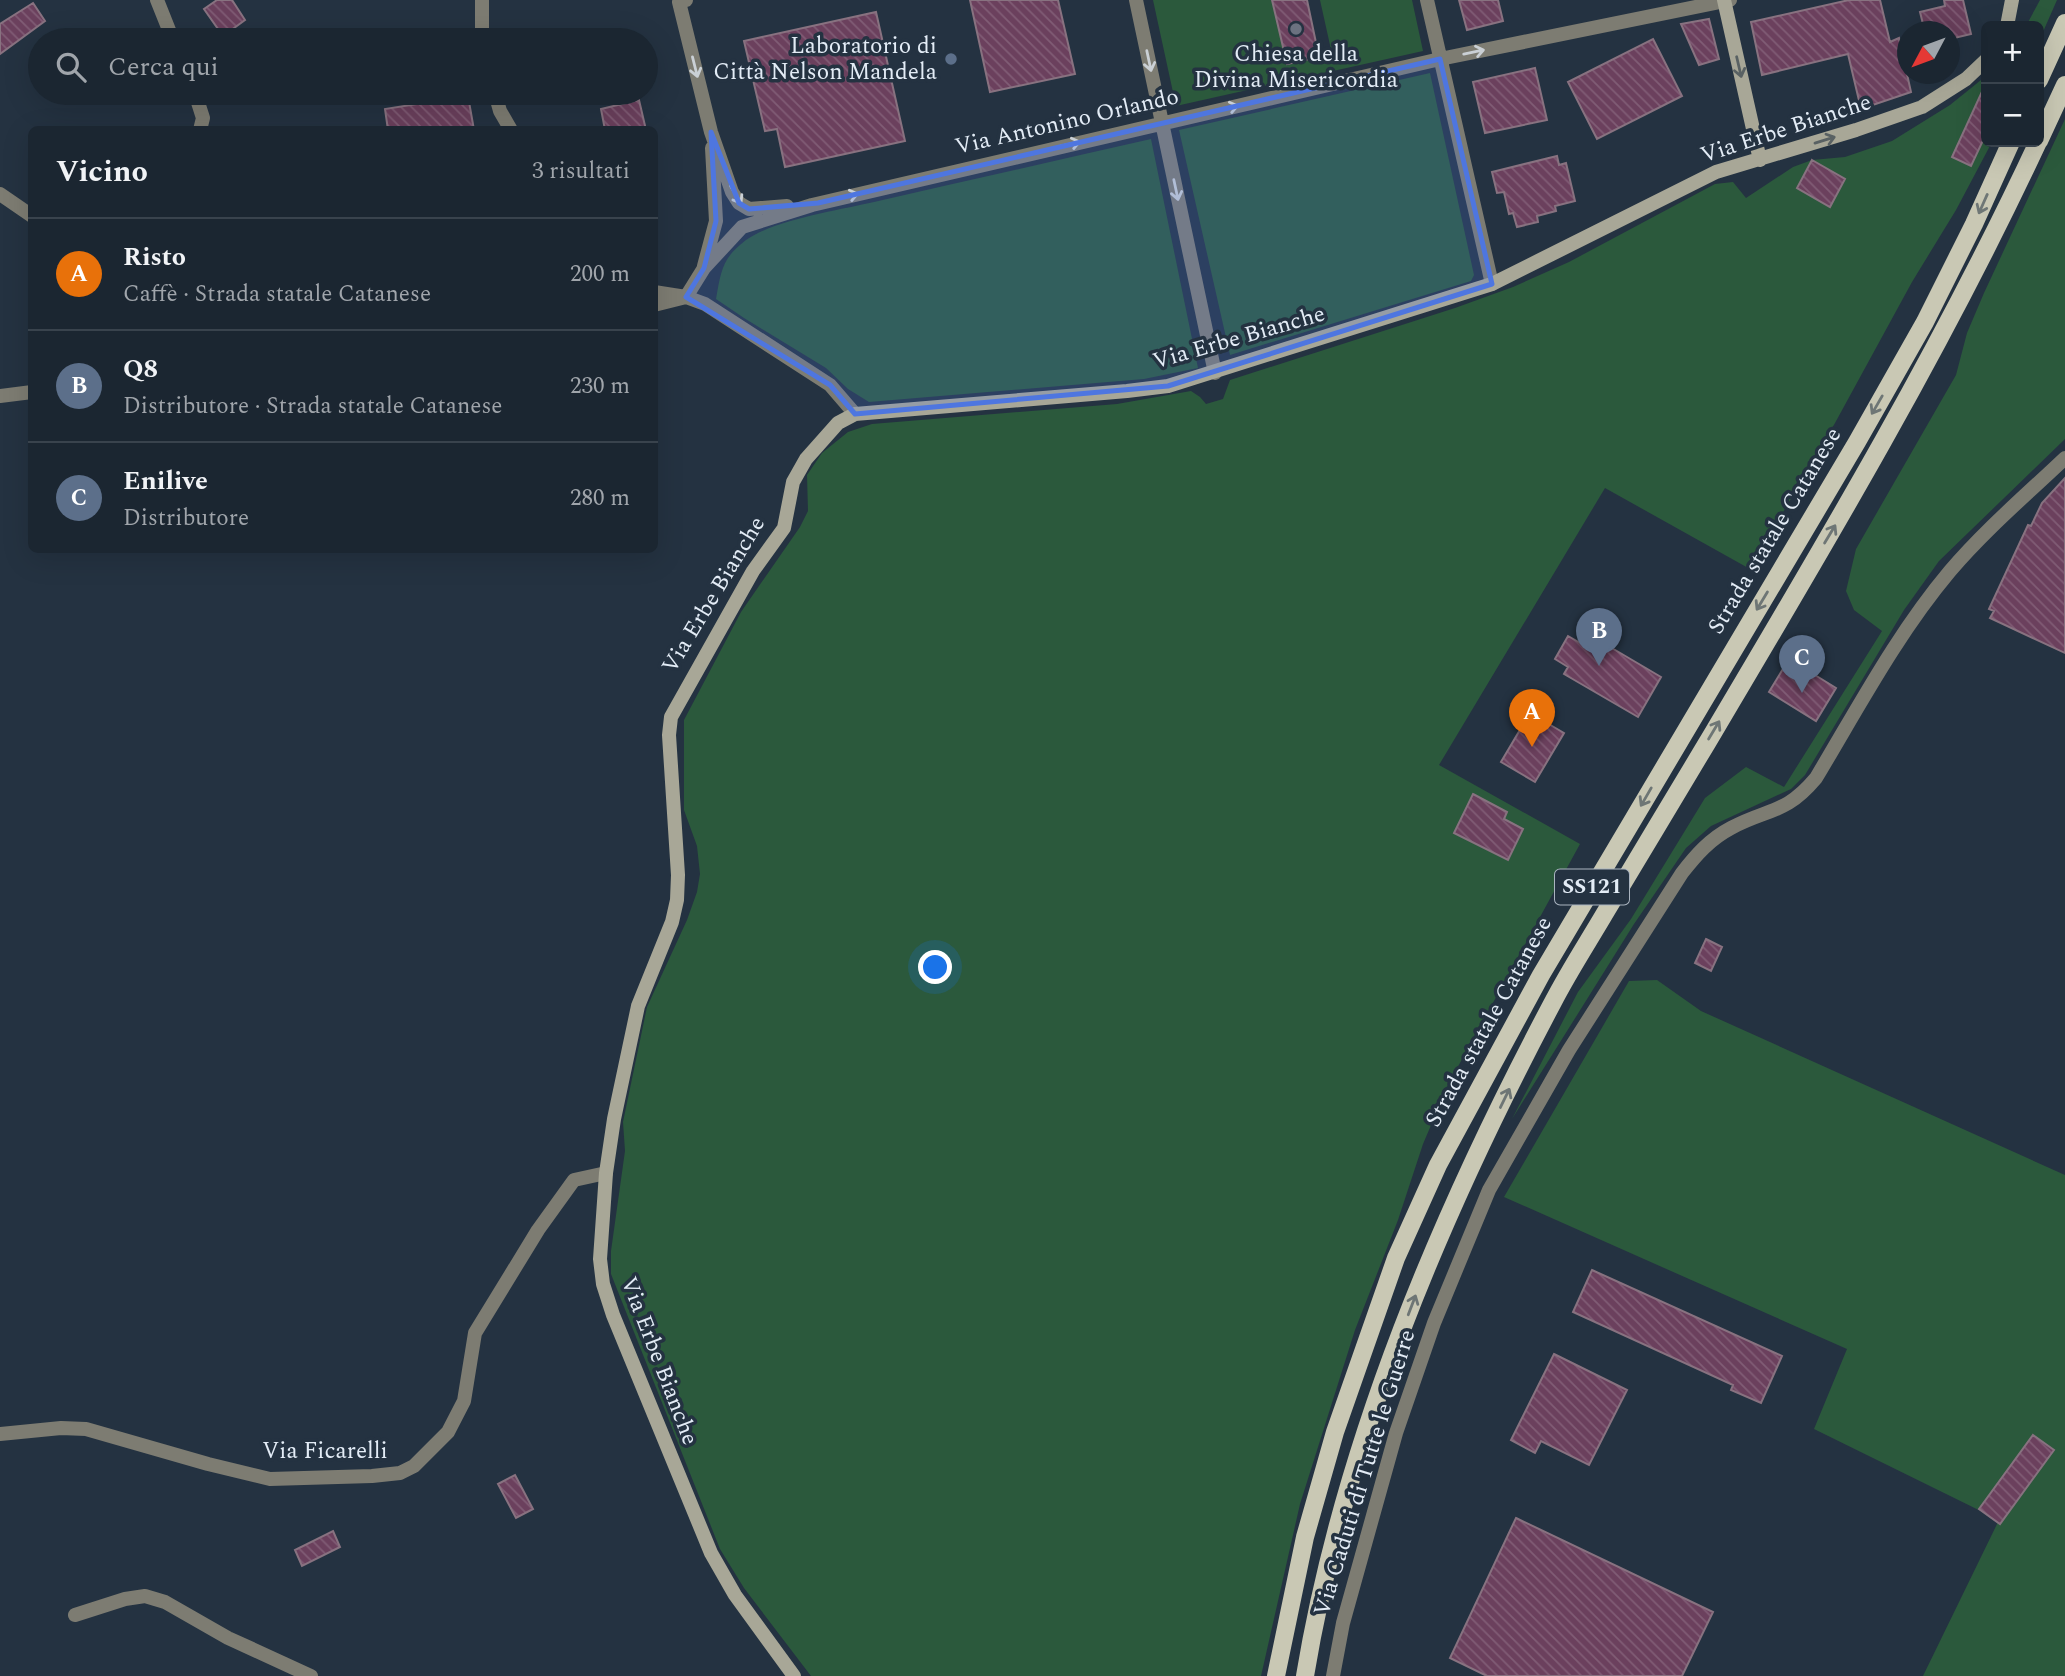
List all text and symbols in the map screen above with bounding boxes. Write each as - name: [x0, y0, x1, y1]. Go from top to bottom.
- marker: Chiesa della Divina Misericordia: [1288, 21, 1304, 37]
- north arrow: [1897, 21, 1960, 84]
- map controls: [1981, 21, 2044, 147]
- button: +: [1981, 21, 2044, 84]
- search box: [28, 28, 658, 105]
- place label: Laboratorio di Città Nelson Mandela: [713, 29, 937, 90]
- place label: Chiesa della Divina Misericordia: [1194, 37, 1398, 98]
- one-way arrow: [1462, 45, 1485, 59]
- text: Cerca qui: [108, 47, 219, 87]
- icon: search: [52, 48, 90, 86]
- one-way arrow: [1142, 49, 1156, 72]
- marker: Laboratorio di Città Nelson Mandela: [943, 51, 959, 67]
- one-way arrow: [689, 55, 702, 77]
- one-way arrow: [1733, 55, 1747, 78]
- street label: Via Antonino Orlando: [952, 79, 1182, 165]
- button: −: [1981, 84, 2044, 147]
- street label: Via Erbe Bianche: [1696, 85, 1876, 173]
- one-way arrow: [1216, 100, 1239, 114]
- one-way arrow: [1814, 132, 1836, 145]
- one-way arrow: [1058, 137, 1081, 150]
- text: Vicino: [56, 149, 148, 195]
- text: 3 risultati: [532, 154, 630, 189]
- one-way arrow: [1169, 178, 1183, 201]
- one-way arrow: [729, 184, 743, 204]
- one-way arrow: [836, 189, 859, 202]
- one-way arrow: [1976, 193, 1989, 214]
- text: Risto: [123, 237, 186, 277]
- text: A: [70, 257, 88, 292]
- text: 200 m: [570, 257, 630, 292]
- text: Caffè · Strada statale Catanese: [123, 277, 431, 312]
- street label: Via Erbe Bianche: [1149, 297, 1329, 379]
- text: Q8: [123, 349, 158, 389]
- text: B: [71, 369, 87, 404]
- text: 230 m: [570, 369, 630, 404]
- text: Distributore · Strada statale Catanese: [123, 389, 503, 424]
- one-way arrow: [1870, 395, 1884, 415]
- street label: Strada statale Catanese: [1699, 421, 1851, 641]
- text: Enilive: [123, 461, 208, 501]
- text: C: [71, 481, 87, 516]
- text: 280 m: [570, 481, 630, 516]
- text: Distributore: [123, 501, 249, 536]
- street label: Via Erbe Bianche: [653, 510, 775, 680]
- one-way arrow: [1823, 524, 1837, 544]
- one-way arrow: [1754, 591, 1768, 611]
- pin: B: [1576, 608, 1622, 666]
- pin: C: [1779, 635, 1825, 693]
- pin: A: [1509, 689, 1555, 747]
- one-way arrow: [1708, 720, 1722, 740]
- one-way arrow: [1638, 786, 1652, 806]
- road number: SS121: [1555, 870, 1629, 904]
- street label: Strada statale Catanese: [1416, 910, 1562, 1134]
- your location: [918, 950, 952, 984]
- one-way arrow: [1499, 1088, 1513, 1109]
- street label: Via Erbe Bianche: [611, 1272, 707, 1450]
- one-way arrow: [1406, 1295, 1419, 1316]
- street label: Via Caduti di Tutte le Guerre: [1305, 1325, 1425, 1621]
- street label: Via Ficarelli: [262, 1434, 388, 1469]

